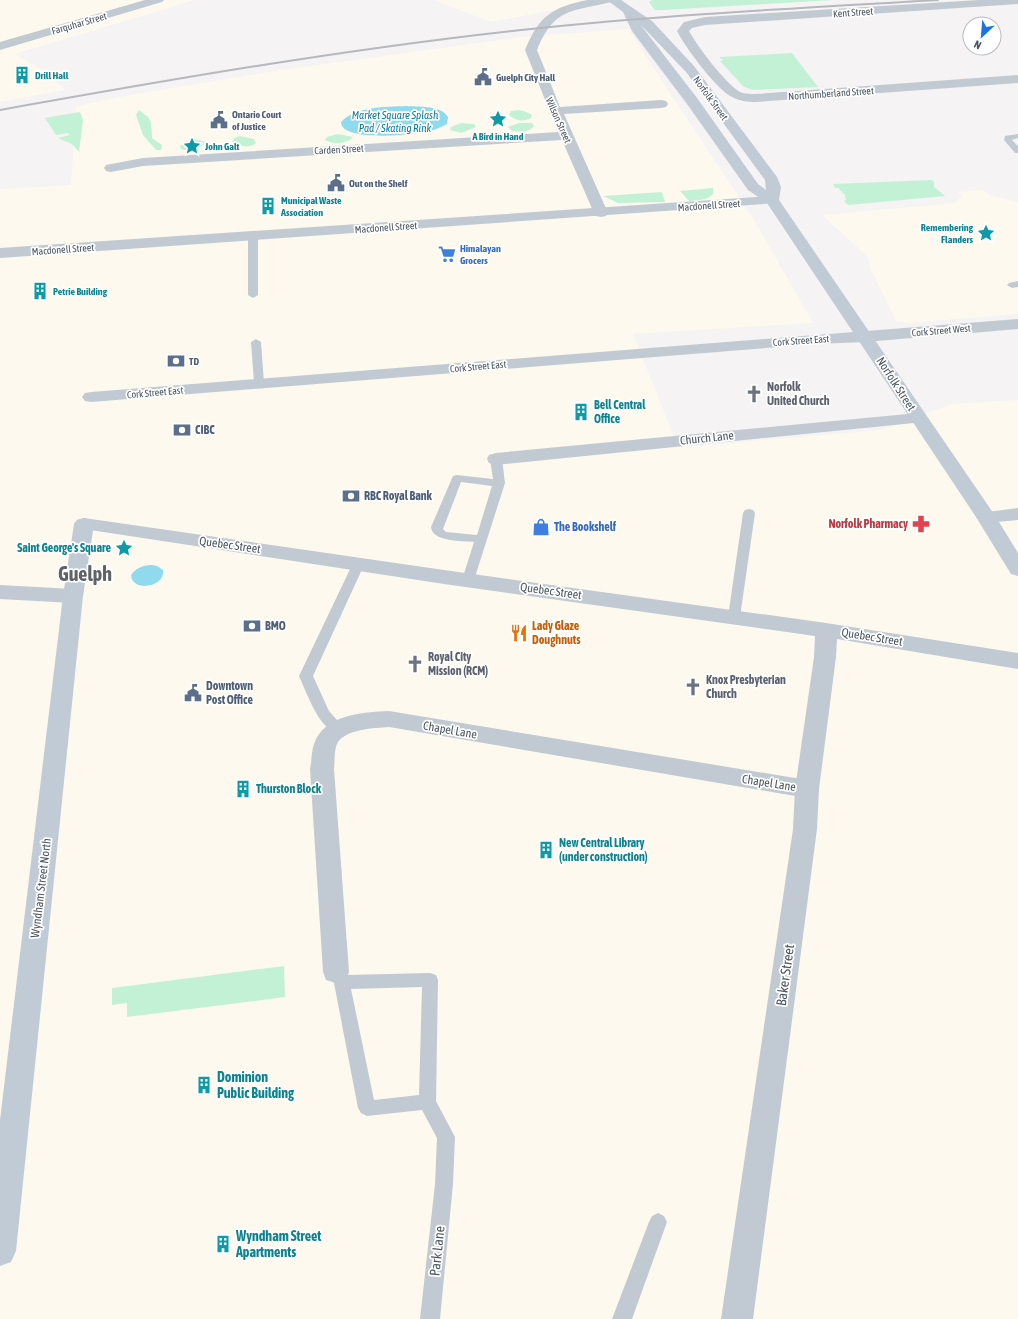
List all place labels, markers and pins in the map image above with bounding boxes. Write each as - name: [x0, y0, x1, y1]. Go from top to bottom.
- building icon: Drill Hall: [12, 65, 32, 85]
- public building icon: Guelph City Hall: [473, 67, 493, 87]
- place label: Drill Hall: [35, 70, 69, 81]
- place label: Guelph City Hall: [496, 72, 556, 83]
- place label: Ontario Court of Justice: [232, 109, 281, 132]
- place icon: A Bird in Hand: [488, 109, 508, 129]
- public building icon: Ontario Court of Justice: [209, 110, 229, 130]
- place label: A Bird in Hand: [472, 131, 524, 142]
- place icon: John Galt: [182, 136, 202, 156]
- place label: John Galt: [204, 141, 240, 152]
- public building icon: Out on the Shelf: [326, 173, 346, 193]
- place label: Out on the Shelf: [349, 178, 408, 189]
- place label: Municipal Waste Association: [280, 195, 342, 218]
- building icon: Municipal Waste Association: [258, 196, 278, 216]
- place label: Remembering Flanders: [921, 222, 974, 245]
- place icon: Remembering Flanders: [976, 223, 996, 243]
- place label: Himalayan Grocers: [460, 243, 501, 266]
- supermarket icon: Himalayan Grocers: [437, 244, 457, 264]
- building icon: Petrie Building: [30, 281, 50, 301]
- place label: Petrie Building: [53, 286, 108, 297]
- bank icon: TD: [166, 351, 186, 371]
- place label: TD: [189, 356, 199, 367]
- place label: Norfolk United Church: [767, 380, 830, 408]
- church icon: Norfolk United Church: [744, 384, 764, 404]
- place label: Bell Central Office: [594, 398, 646, 426]
- building icon: Bell Central Office: [571, 402, 591, 422]
- bank icon: CIBC: [172, 420, 192, 440]
- place label: CIBC: [195, 423, 215, 437]
- bank icon: RBC Royal Bank: [341, 486, 361, 506]
- place label: RBC Royal Bank: [364, 489, 433, 503]
- pharmacy icon: Norfolk Pharmacy: [911, 514, 931, 534]
- shop icon: The Bookshelf: [531, 517, 551, 537]
- place label: Norfolk Pharmacy: [828, 517, 908, 531]
- place label: The Bookshelf: [554, 520, 617, 534]
- place icon: Saint George's Square: [114, 538, 134, 558]
- place label: Saint George's Square: [17, 541, 112, 555]
- bank icon: BMO: [242, 616, 262, 636]
- place label: BMO: [265, 619, 286, 633]
- place label: Lady Glaze Doughnuts: [532, 619, 581, 647]
- restaurant icon: Lady Glaze Doughnuts: [509, 623, 529, 643]
- place label: Royal City Mission (RCM): [428, 650, 488, 678]
- church icon: Royal City Mission (RCM): [405, 654, 425, 674]
- place label: Knox Presbyterian Church: [706, 673, 786, 701]
- church icon: Knox Presbyterian Church: [683, 677, 703, 697]
- place label: Downtown Post Office: [206, 679, 253, 707]
- public building icon: Downtown Post Office: [183, 683, 203, 703]
- building icon: Thurston Block: [233, 779, 253, 799]
- place label: Thurston Block: [256, 782, 322, 796]
- place label: New Central Library (under construction): [559, 836, 648, 864]
- building icon: New Central Library (under construction): [536, 840, 556, 860]
- place label: Dominion Public Building: [217, 1069, 295, 1101]
- building icon: Dominion Public Building: [194, 1075, 214, 1095]
- place label: Wyndham Street Apartments: [235, 1228, 321, 1260]
- building icon: Wyndham Street Apartments: [213, 1234, 233, 1254]

